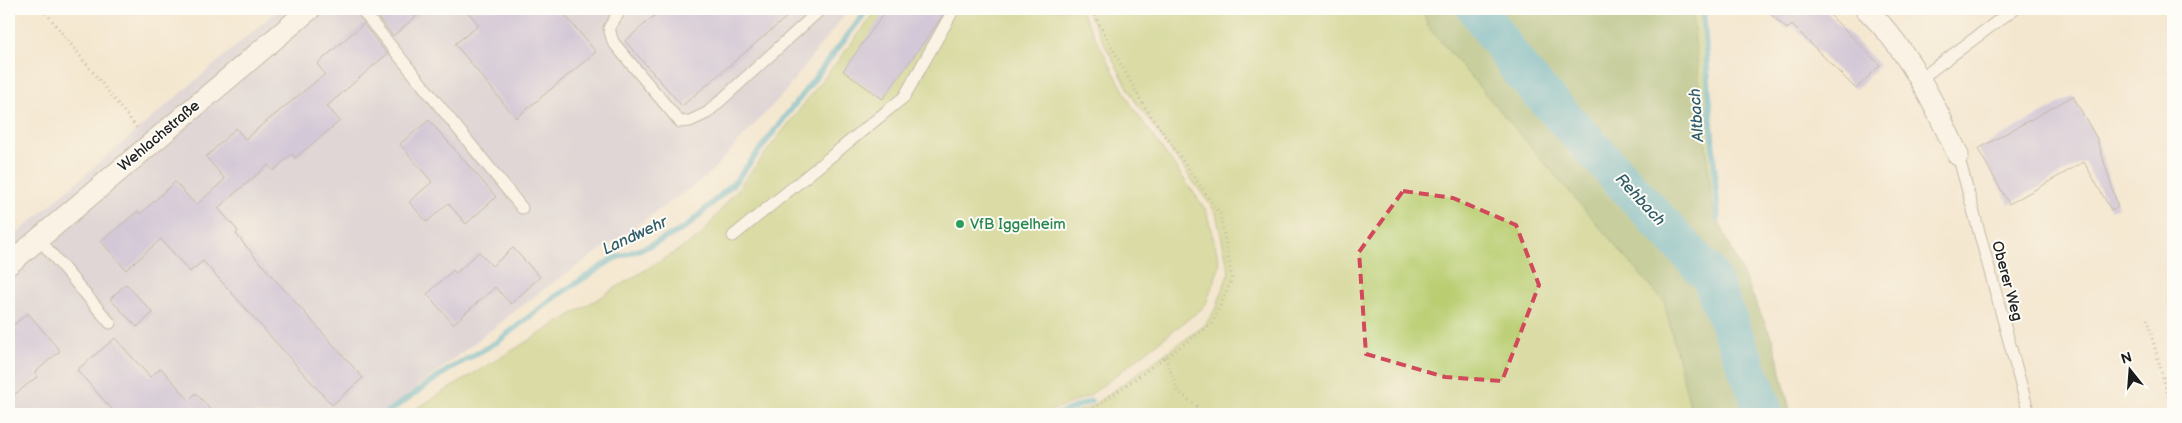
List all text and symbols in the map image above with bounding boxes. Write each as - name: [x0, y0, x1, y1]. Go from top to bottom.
- water label: Altbach: [1686, 87, 1708, 143]
- street label: Wehlachstraße: [114, 96, 204, 176]
- water label: Rehbach: [1611, 170, 1669, 230]
- water label: Landwehr: [600, 212, 672, 259]
- place label: VfB Iggelheim: [970, 215, 1066, 234]
- marker: VfB Iggelheim: [954, 218, 966, 230]
- street label: Oberer Weg: [1987, 239, 2027, 323]
- north arrow: [2104, 346, 2154, 396]
- text: N: [2119, 348, 2134, 368]

